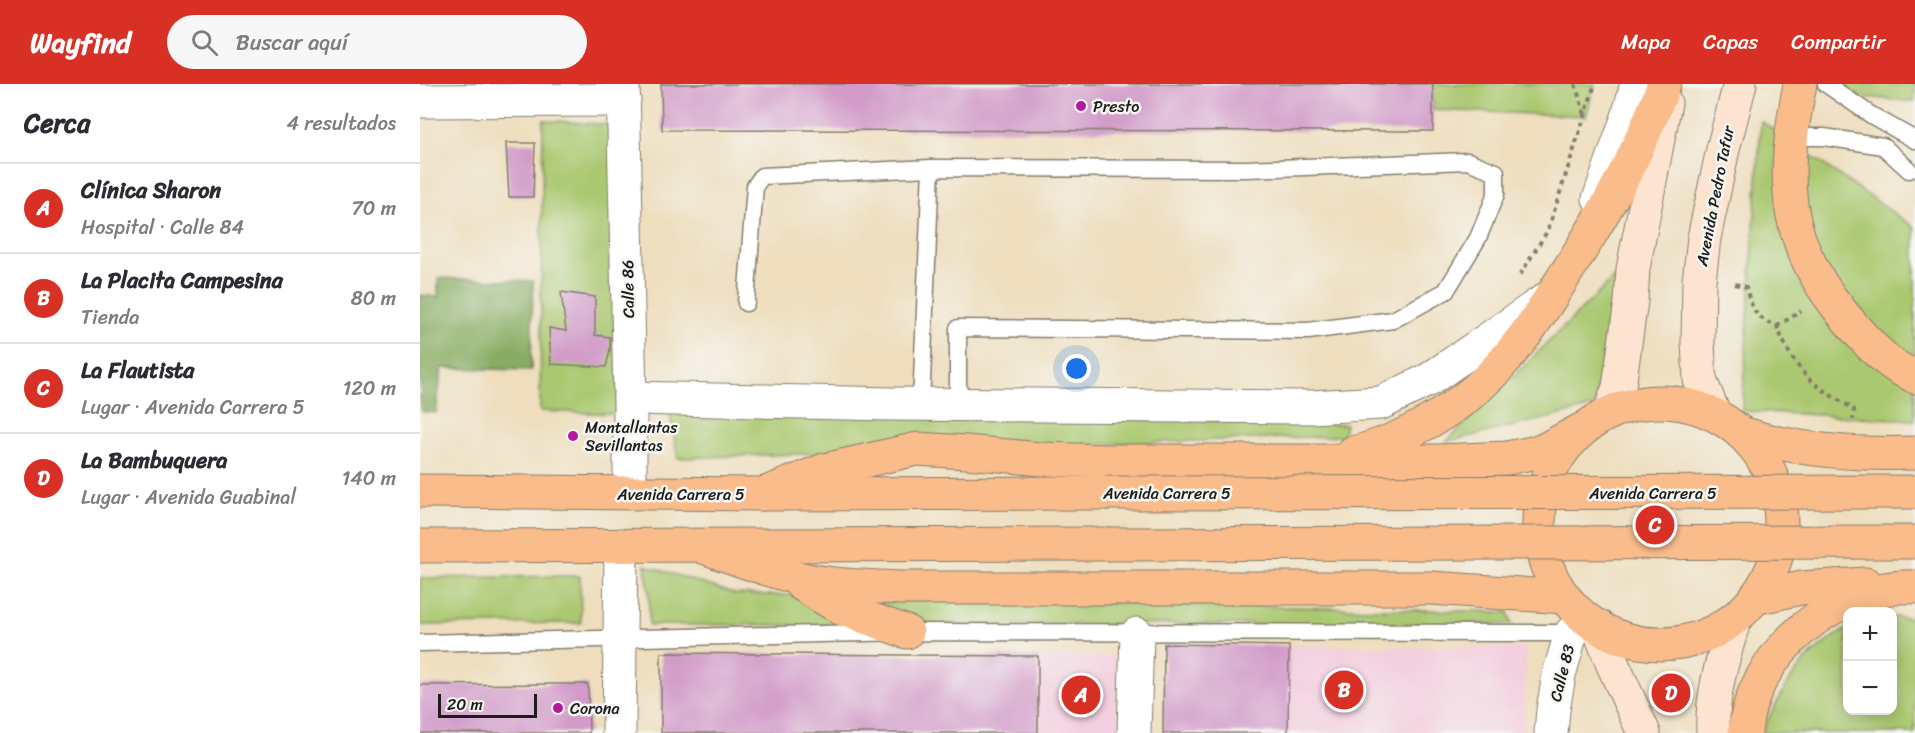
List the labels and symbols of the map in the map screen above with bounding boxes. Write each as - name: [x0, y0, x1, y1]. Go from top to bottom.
- place label: Presto: [1093, 92, 1139, 121]
- marker: Presto: [1074, 99, 1088, 113]
- street label: Avenida Pedro Tafur: [1687, 122, 1743, 270]
- street label: Calle 86: [613, 260, 643, 318]
- your location: [1062, 354, 1091, 383]
- place label: Montallantas Sevillantas: [585, 413, 678, 460]
- marker: Montallantas Sevillantas: [566, 429, 580, 443]
- street label: Avenida Carrera 5: [1102, 479, 1231, 508]
- street label: Avenida Carrera 5: [1588, 479, 1717, 508]
- street label: Avenida Carrera 5: [616, 480, 745, 509]
- pin: C: [1636, 502, 1674, 548]
- street label: Calle 83: [1541, 641, 1583, 705]
- pin: B: [1324, 668, 1364, 712]
- pin: D: [1652, 670, 1690, 716]
- pin: A: [1062, 672, 1100, 718]
- scale bar: [438, 691, 537, 718]
- place label: Corona: [570, 694, 619, 723]
- marker: Corona: [551, 701, 565, 715]

